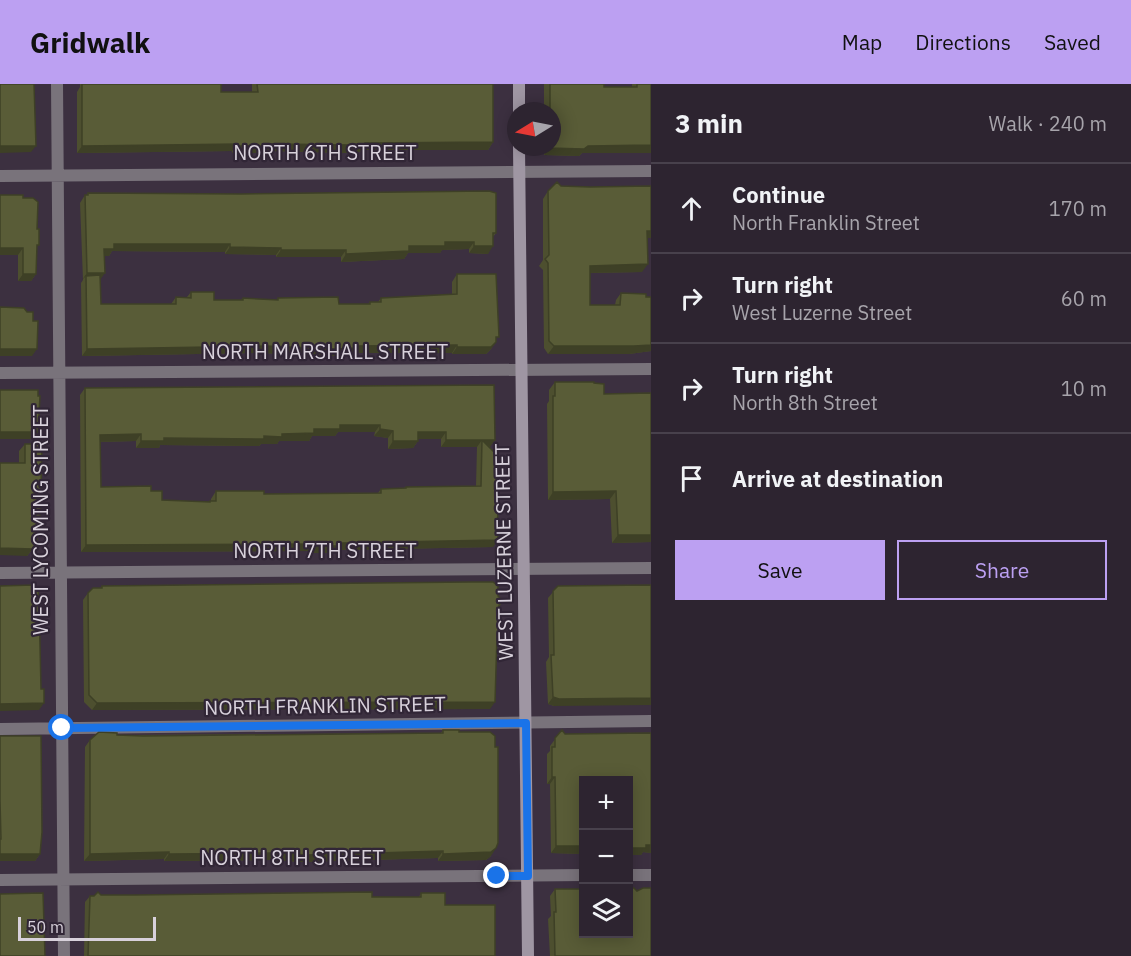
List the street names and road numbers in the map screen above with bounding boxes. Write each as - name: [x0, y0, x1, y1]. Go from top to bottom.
- street label: NORTH 6TH STREET: [233, 139, 417, 166]
- street label: NORTH MARSHALL STREET: [202, 338, 448, 365]
- street label: WEST LYCOMING STREET: [27, 405, 54, 635]
- street label: WEST LUZERNE STREET: [488, 443, 519, 661]
- street label: NORTH 7TH STREET: [233, 537, 417, 564]
- street label: NORTH FRANKLIN STREET: [204, 690, 446, 721]
- street label: NORTH 8TH STREET: [200, 844, 384, 871]

